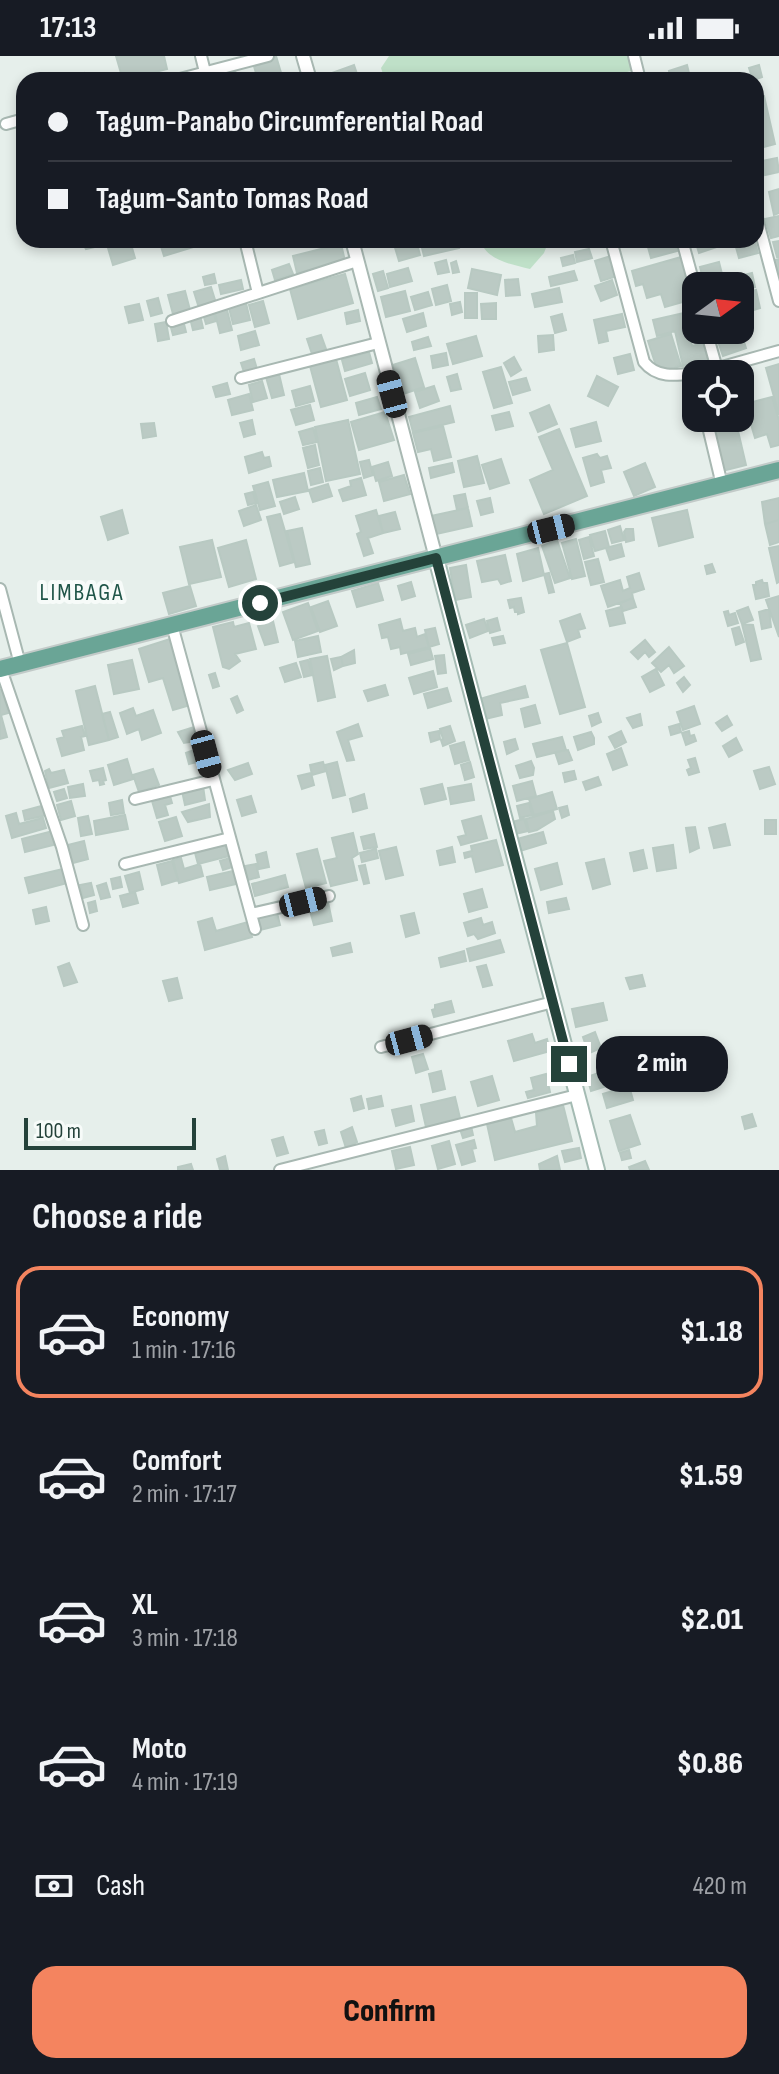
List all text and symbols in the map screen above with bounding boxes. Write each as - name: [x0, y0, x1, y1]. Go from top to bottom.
- text: 17:13: [40, 10, 96, 46]
- text: Tagum-Panabo Circumferential Road: [96, 104, 483, 140]
- text: Tagum-Santo Tomas Road: [96, 181, 369, 217]
- north arrow: [682, 272, 754, 344]
- map controls: [682, 272, 754, 432]
- button: locate: [682, 360, 754, 432]
- car: [374, 368, 410, 420]
- car: [525, 512, 577, 546]
- district label: LIMBAGA: [40, 578, 125, 607]
- route start: [242, 585, 278, 621]
- car: [188, 728, 224, 780]
- car: [277, 885, 329, 919]
- car: [383, 1022, 435, 1058]
- callout: 2 min: [597, 1036, 729, 1092]
- route end: [551, 1046, 587, 1082]
- text: 2 min: [637, 1048, 687, 1079]
- scale bar: [24, 1114, 196, 1150]
- text: 100 m: [36, 1118, 81, 1145]
- text: Choose a ride: [32, 1196, 203, 1239]
- icon: car: [36, 1296, 108, 1368]
- text: Economy: [132, 1299, 229, 1335]
- text: $1.18: [680, 1314, 743, 1350]
- text: 1 min · 17:16: [132, 1335, 236, 1366]
- icon: car: [36, 1440, 108, 1512]
- text: Comfort: [132, 1443, 222, 1479]
- text: $1.59: [679, 1458, 743, 1494]
- text: 2 min · 17:17: [132, 1479, 237, 1510]
- icon: car: [36, 1584, 108, 1656]
- text: XL: [132, 1587, 158, 1623]
- text: $2.01: [680, 1602, 743, 1638]
- text: 3 min · 17:18: [132, 1623, 238, 1654]
- icon: car: [36, 1728, 108, 1800]
- text: Moto: [132, 1731, 187, 1767]
- text: $0.86: [677, 1746, 743, 1782]
- text: 4 min · 17:19: [132, 1767, 238, 1798]
- icon: cash: [32, 1864, 76, 1908]
- text: Cash: [96, 1868, 145, 1904]
- text: 420 m: [693, 1871, 747, 1902]
- button: Confirm: [32, 1966, 747, 2058]

